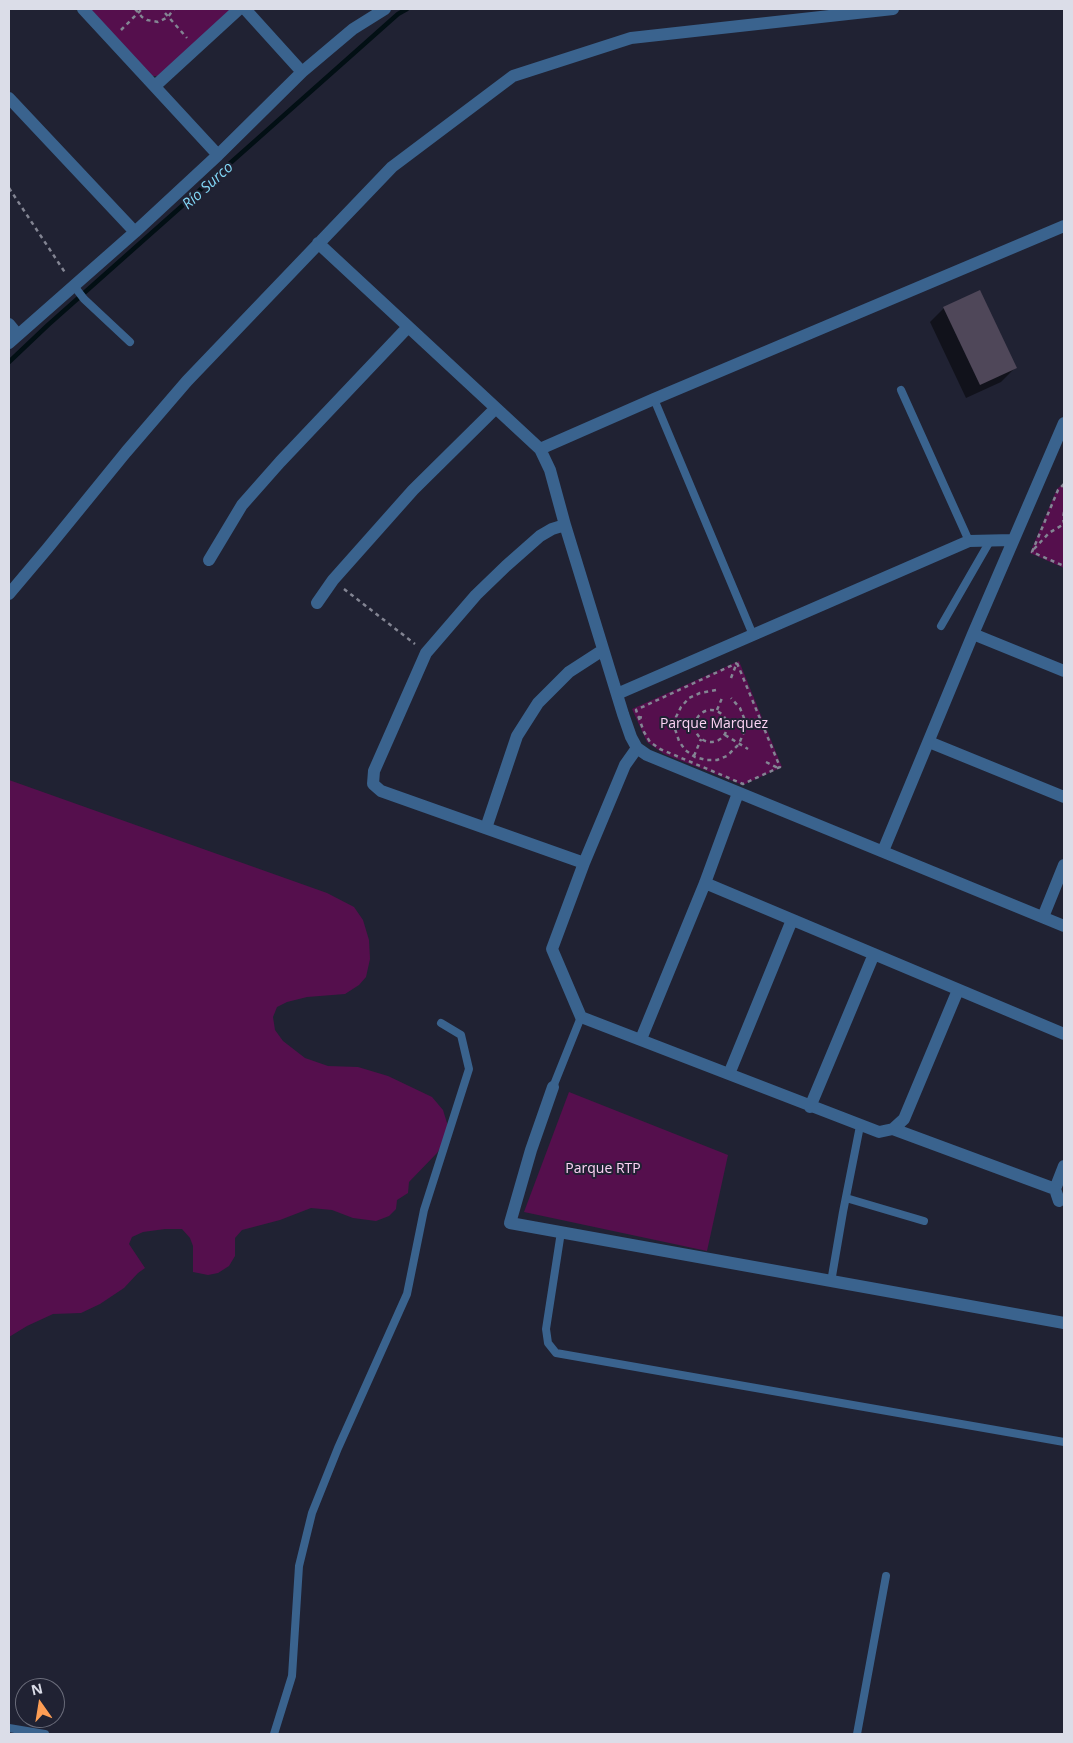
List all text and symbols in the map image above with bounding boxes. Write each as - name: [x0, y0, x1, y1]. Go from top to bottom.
- water label: Río Surco: [179, 159, 237, 213]
- park label: Parque Marquez: [660, 716, 768, 732]
- park label: Parque RTP: [565, 1161, 641, 1177]
- north arrow: [15, 1678, 65, 1728]
- text: N: [29, 1678, 44, 1699]

